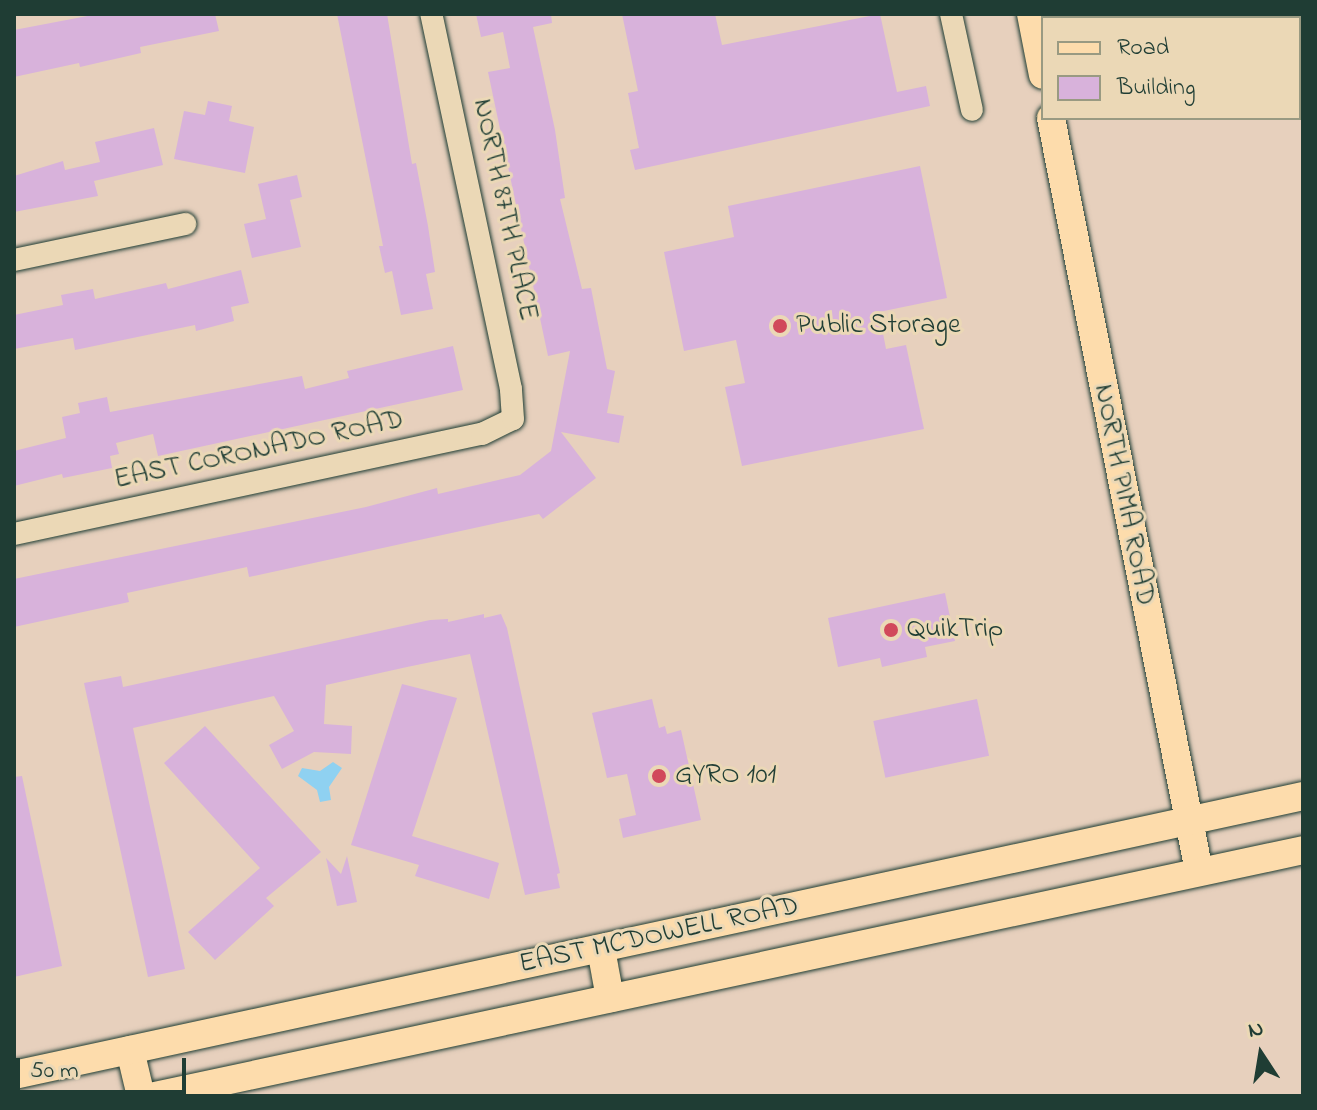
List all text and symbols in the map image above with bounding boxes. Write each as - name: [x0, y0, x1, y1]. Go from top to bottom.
- legend: [1041, 16, 1301, 120]
- text: Road: [1117, 31, 1169, 66]
- text: Building: [1117, 71, 1196, 106]
- street label: NORTH 87TH PLACE: [464, 96, 544, 324]
- place label: Public Storage: [796, 309, 960, 343]
- marker: Public Storage: [771, 317, 789, 335]
- street label: NORTH PIMA ROAD: [1085, 381, 1161, 609]
- street label: EAST CORONADO ROAD: [111, 404, 407, 498]
- place label: QuikTrip: [907, 613, 1003, 647]
- marker: QuikTrip: [882, 621, 900, 639]
- place label: GYRO 101: [675, 759, 776, 793]
- marker: GYRO 101: [650, 767, 668, 785]
- street label: EAST MCDOWELL ROAD: [516, 890, 802, 982]
- text: N: [1245, 1013, 1267, 1048]
- north arrow: [1221, 1014, 1301, 1094]
- scale bar: [20, 1042, 190, 1092]
- text: 50 m: [30, 1054, 79, 1089]

